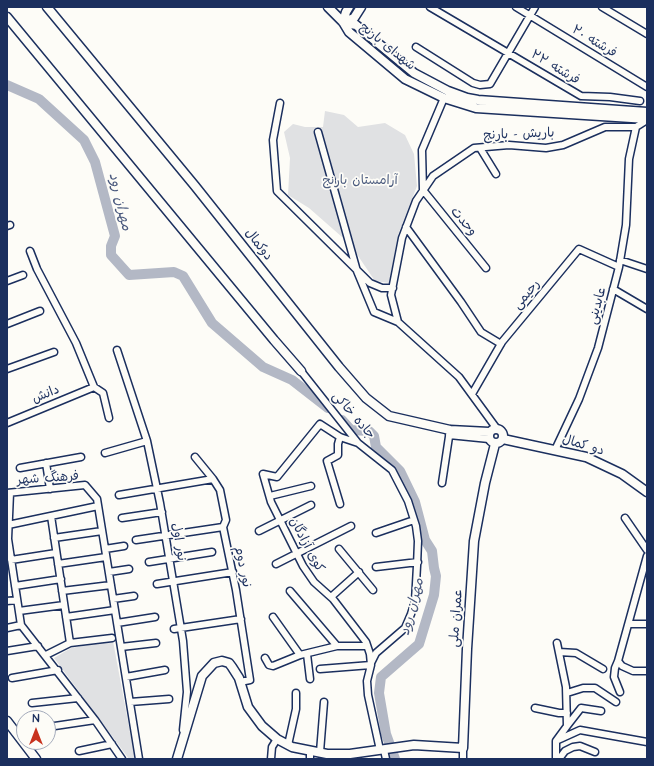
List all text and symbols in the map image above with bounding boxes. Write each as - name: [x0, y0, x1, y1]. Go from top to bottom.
- street label: شهدای بارنج: [356, 20, 418, 74]
- street label: ۲۰ فرشته: [569, 22, 619, 62]
- street label: ۲۲ فرشته: [528, 47, 582, 89]
- street label: باریش - بارنج: [483, 126, 555, 144]
- water label: مهران رود: [104, 172, 134, 232]
- park label: آرامستان بارنج: [322, 173, 398, 189]
- street label: وحدت: [446, 204, 480, 240]
- street label: دوکمال: [241, 226, 275, 264]
- street label: رحیمی: [510, 277, 544, 313]
- street label: عابدینی: [586, 286, 610, 326]
- street label: دانش: [30, 382, 62, 408]
- street label: جاده خاکی: [328, 389, 378, 443]
- street label: دو کمال: [560, 432, 606, 460]
- street label: فرهنگ شهر: [17, 469, 79, 489]
- street label: کوی آزادگان: [285, 515, 327, 575]
- street label: نور اول: [167, 522, 189, 562]
- street label: نور دوم: [230, 545, 254, 589]
- water label: مهران رود: [397, 576, 429, 638]
- street label: عمران ملی: [447, 588, 467, 648]
- north arrow: [16, 710, 56, 750]
- text: N: [33, 711, 39, 726]

